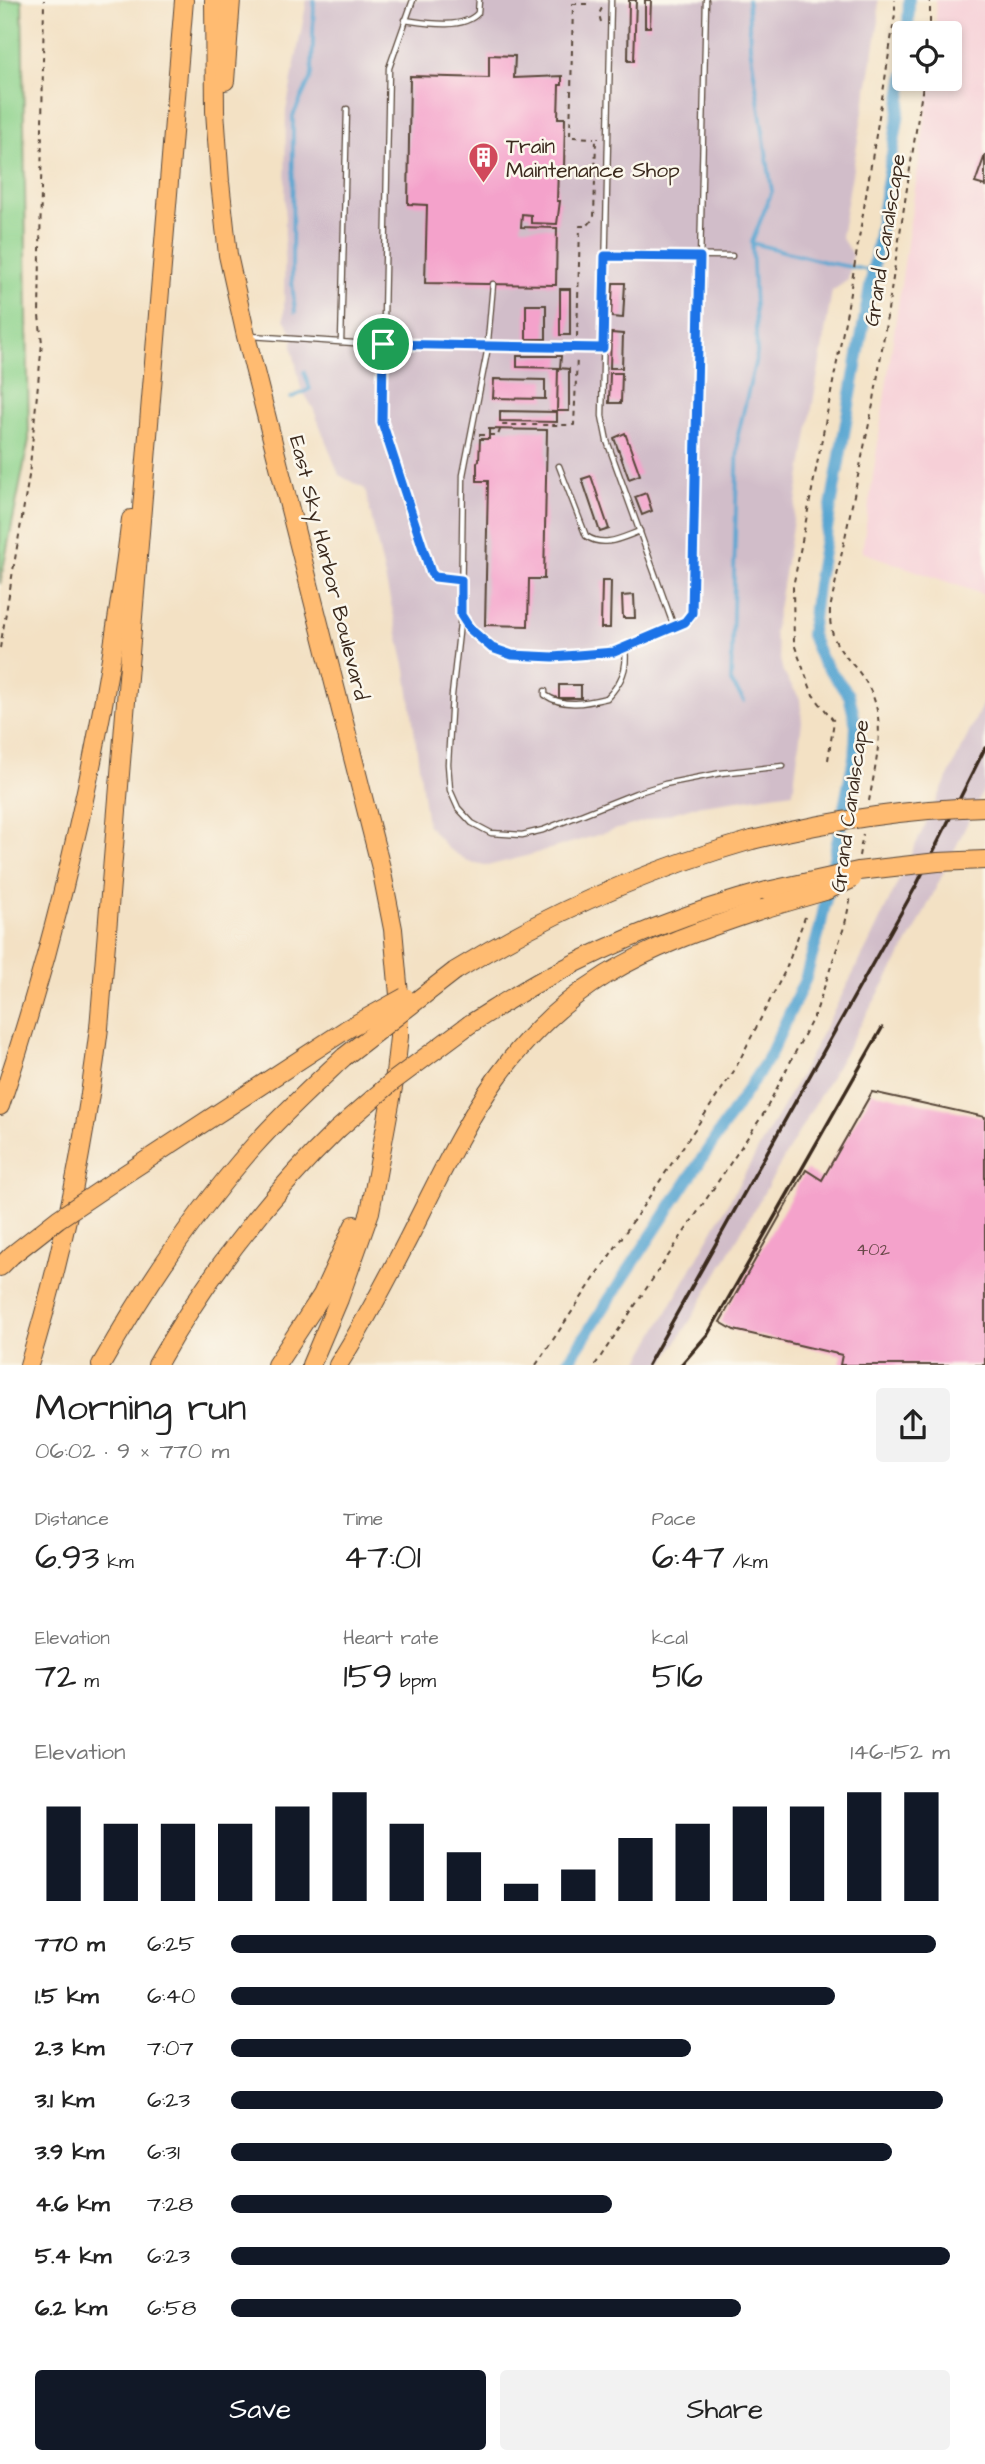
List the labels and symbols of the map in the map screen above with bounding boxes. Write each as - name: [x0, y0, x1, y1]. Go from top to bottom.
- place label: Train Maintenance Shop: [506, 132, 680, 186]
- building icon: Train Maintenance Shop: [466, 141, 500, 185]
- street label: Grand Canalscape: [857, 152, 914, 328]
- pin: [353, 314, 413, 374]
- street label: East Sky Harbor Boulevard: [280, 433, 376, 704]
- street label: Grand Canalscape: [824, 718, 877, 894]
- house number: 402: [856, 1237, 891, 1262]

